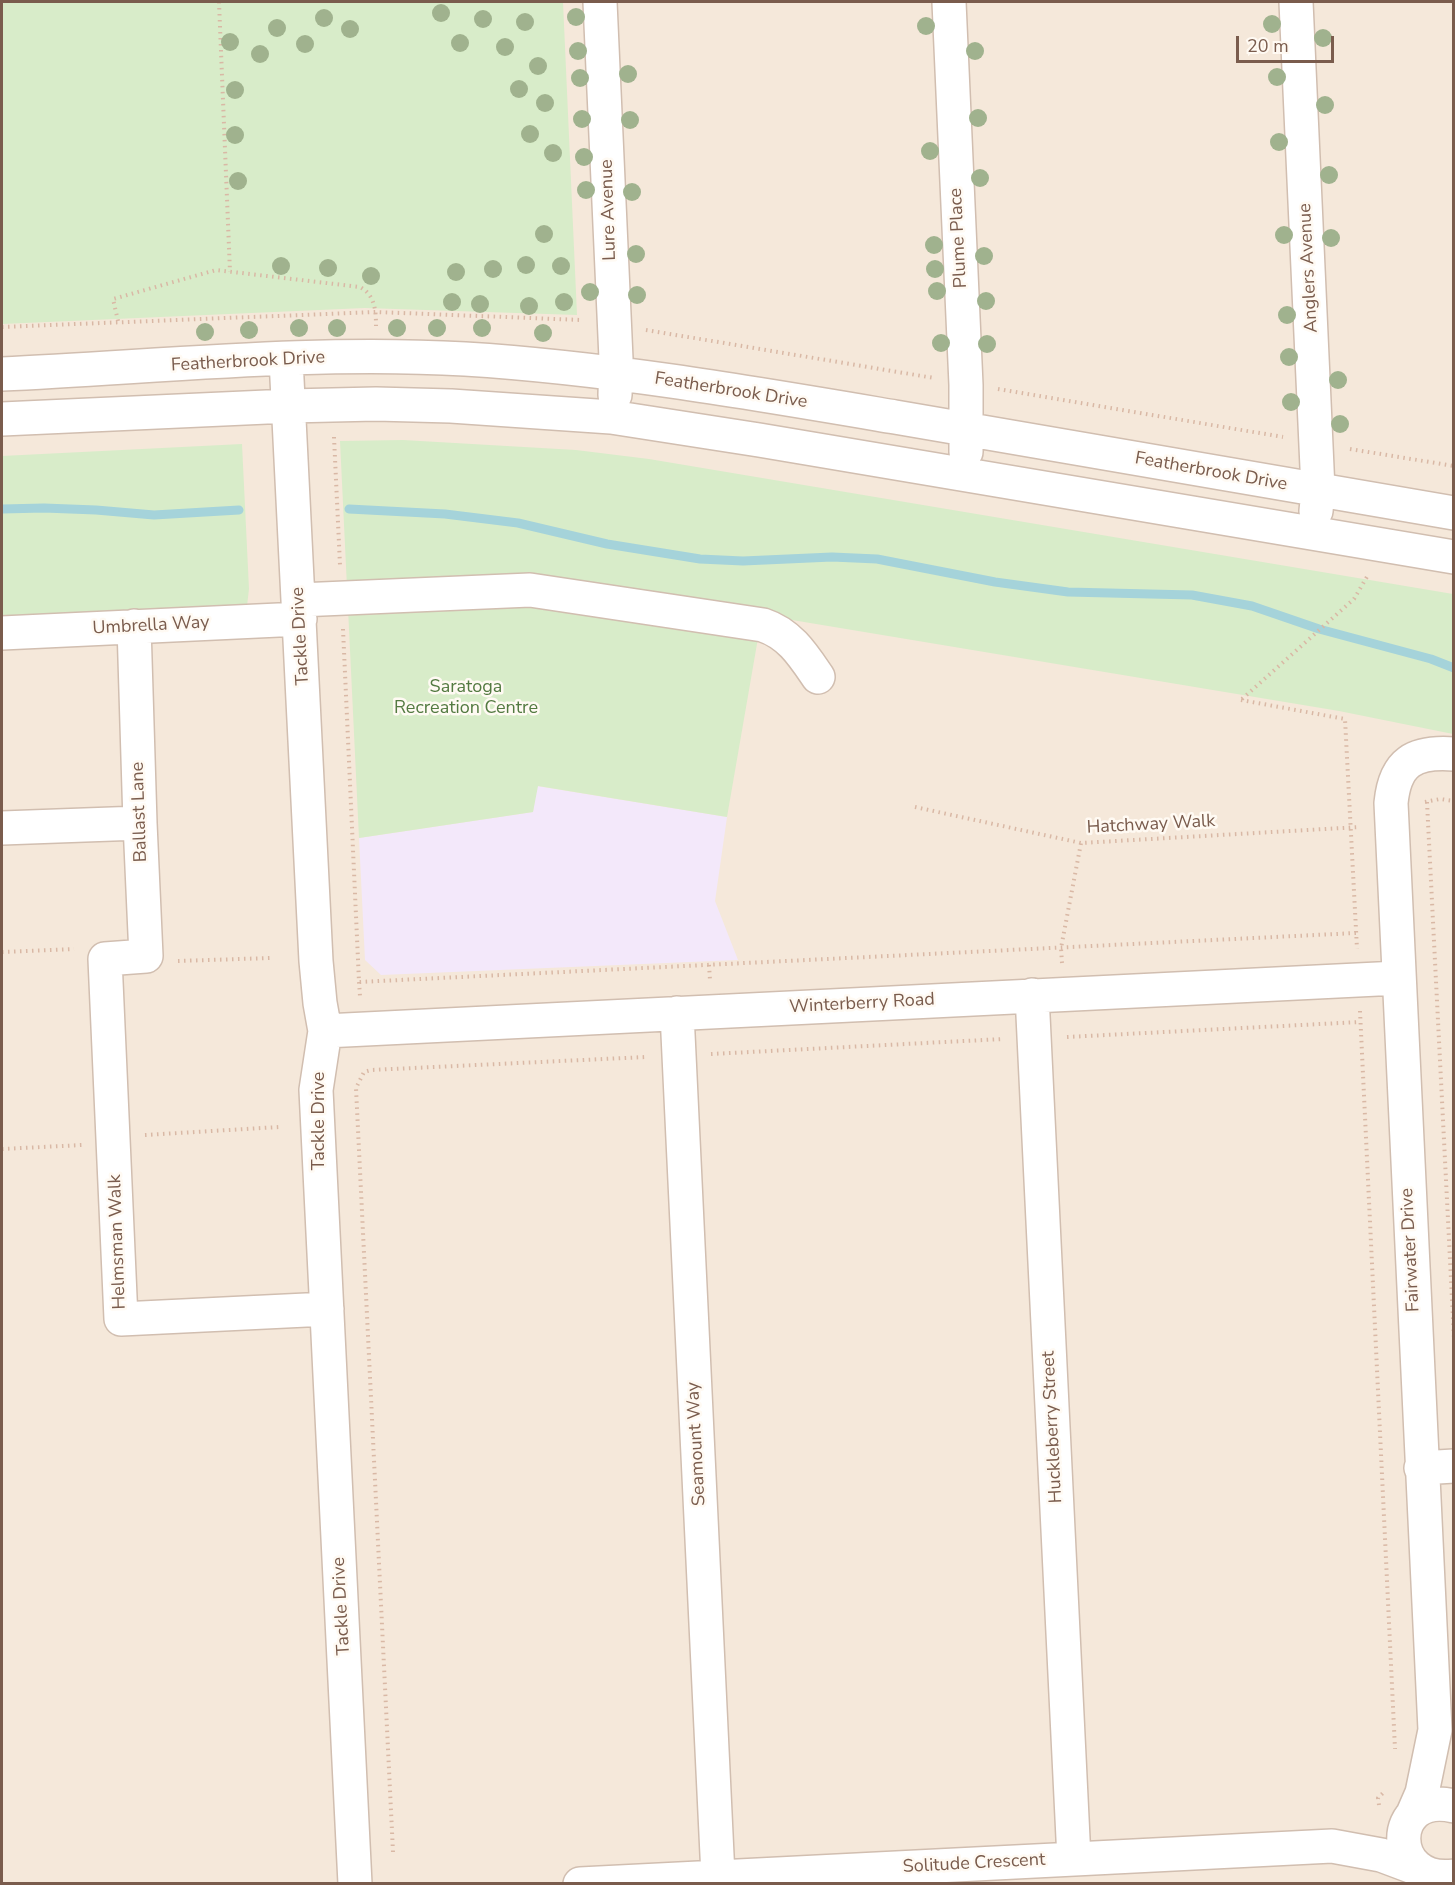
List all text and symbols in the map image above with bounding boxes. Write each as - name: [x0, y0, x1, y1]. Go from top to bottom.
- scale bar: [1239, 24, 1336, 62]
- text: 20 m: [1247, 34, 1289, 58]
- street label: Lure Avenue: [596, 159, 622, 261]
- street label: Plume Place: [946, 187, 972, 289]
- street label: Anglers Avenue: [1295, 203, 1323, 333]
- street label: Featherbrook Drive: [170, 347, 326, 377]
- street label: Featherbrook Drive: [653, 368, 809, 414]
- street label: Featherbrook Drive: [1133, 448, 1289, 496]
- street label: Tackle Drive: [288, 586, 314, 686]
- street label: Umbrella Way: [92, 612, 210, 640]
- park label: Saratoga Recreation Centre: [394, 677, 538, 720]
- street label: Ballast Lane: [127, 761, 153, 863]
- street label: Hatchway Walk: [1086, 811, 1216, 839]
- street label: Winterberry Road: [789, 989, 935, 1019]
- street label: Tackle Drive: [309, 1072, 331, 1170]
- street label: Helmsman Walk: [105, 1174, 131, 1310]
- street label: Fairwater Drive: [1397, 1187, 1425, 1313]
- street label: Huckleberry Street: [1038, 1350, 1068, 1504]
- street label: Seamount Way: [683, 1381, 711, 1507]
- street label: Tackle Drive: [329, 1556, 355, 1656]
- street label: Solitude Crescent: [902, 1849, 1046, 1879]

